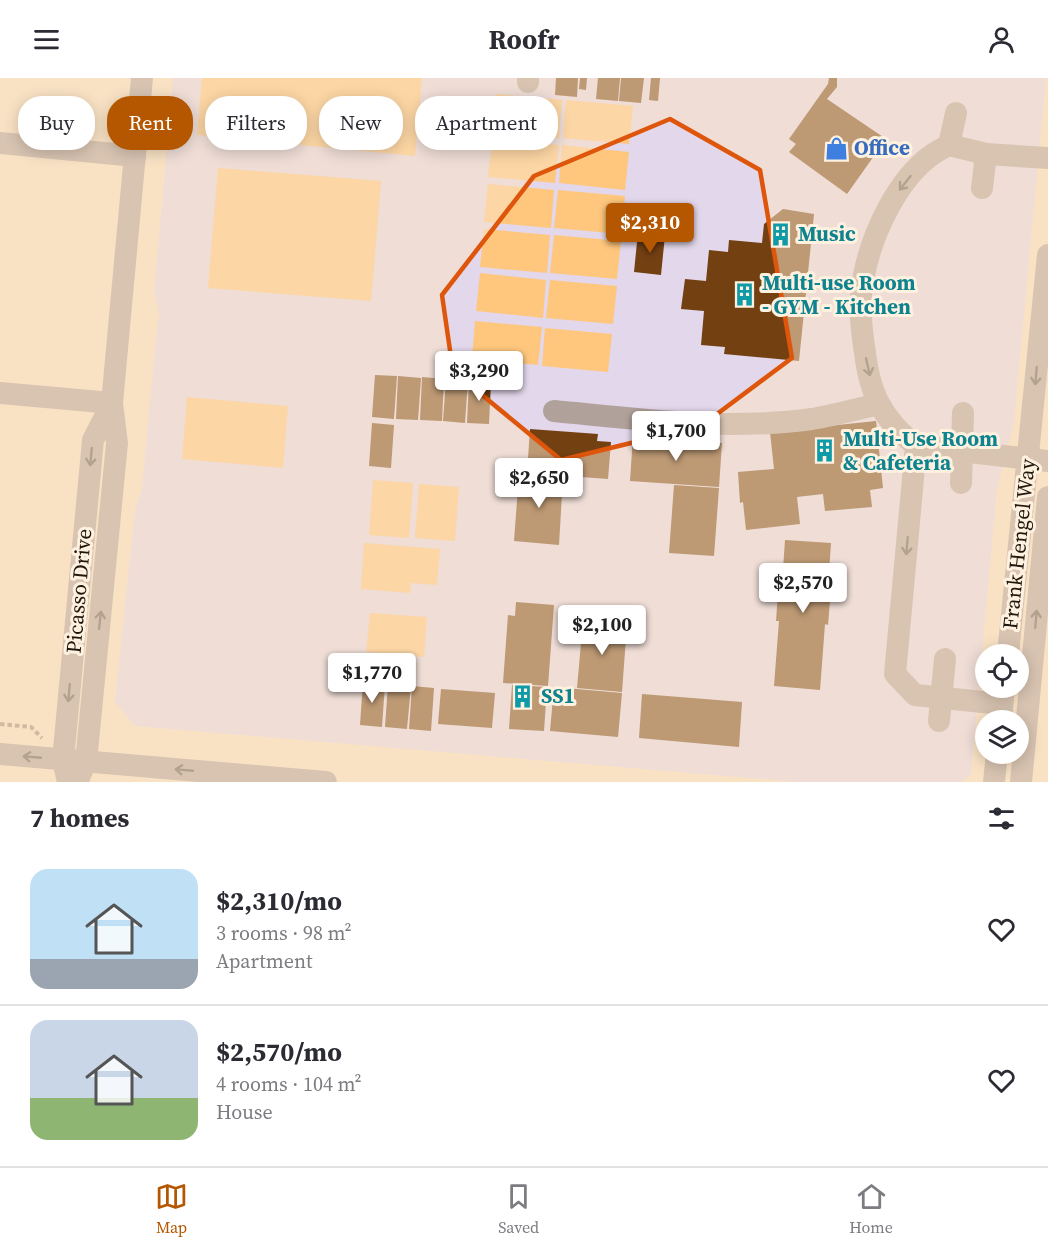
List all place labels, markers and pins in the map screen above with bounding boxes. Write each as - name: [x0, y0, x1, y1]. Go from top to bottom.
- place label: Office: [854, 133, 910, 162]
- shop icon: Office: [823, 135, 849, 161]
- pin: $2,310: [601, 203, 699, 254]
- place label: Music: [798, 219, 856, 248]
- building icon: Music: [767, 221, 793, 247]
- place label: Multi-use Room - GYM - Kitchen: [762, 268, 916, 321]
- building icon: Multi-use Room - GYM - Kitchen: [731, 282, 757, 308]
- pin: $3,290: [430, 351, 528, 402]
- pin: $1,700: [627, 411, 725, 462]
- place label: Multi-Use Room & Cafeteria: [843, 424, 998, 477]
- building icon: Multi-Use Room & Cafeteria: [812, 438, 838, 464]
- pin: $2,650: [490, 458, 588, 509]
- pin: $2,570: [754, 563, 852, 614]
- pin: $2,100: [553, 605, 651, 656]
- pin: $1,770: [323, 653, 421, 704]
- place label: SS1: [541, 681, 575, 710]
- building icon: SS1: [510, 683, 536, 709]

